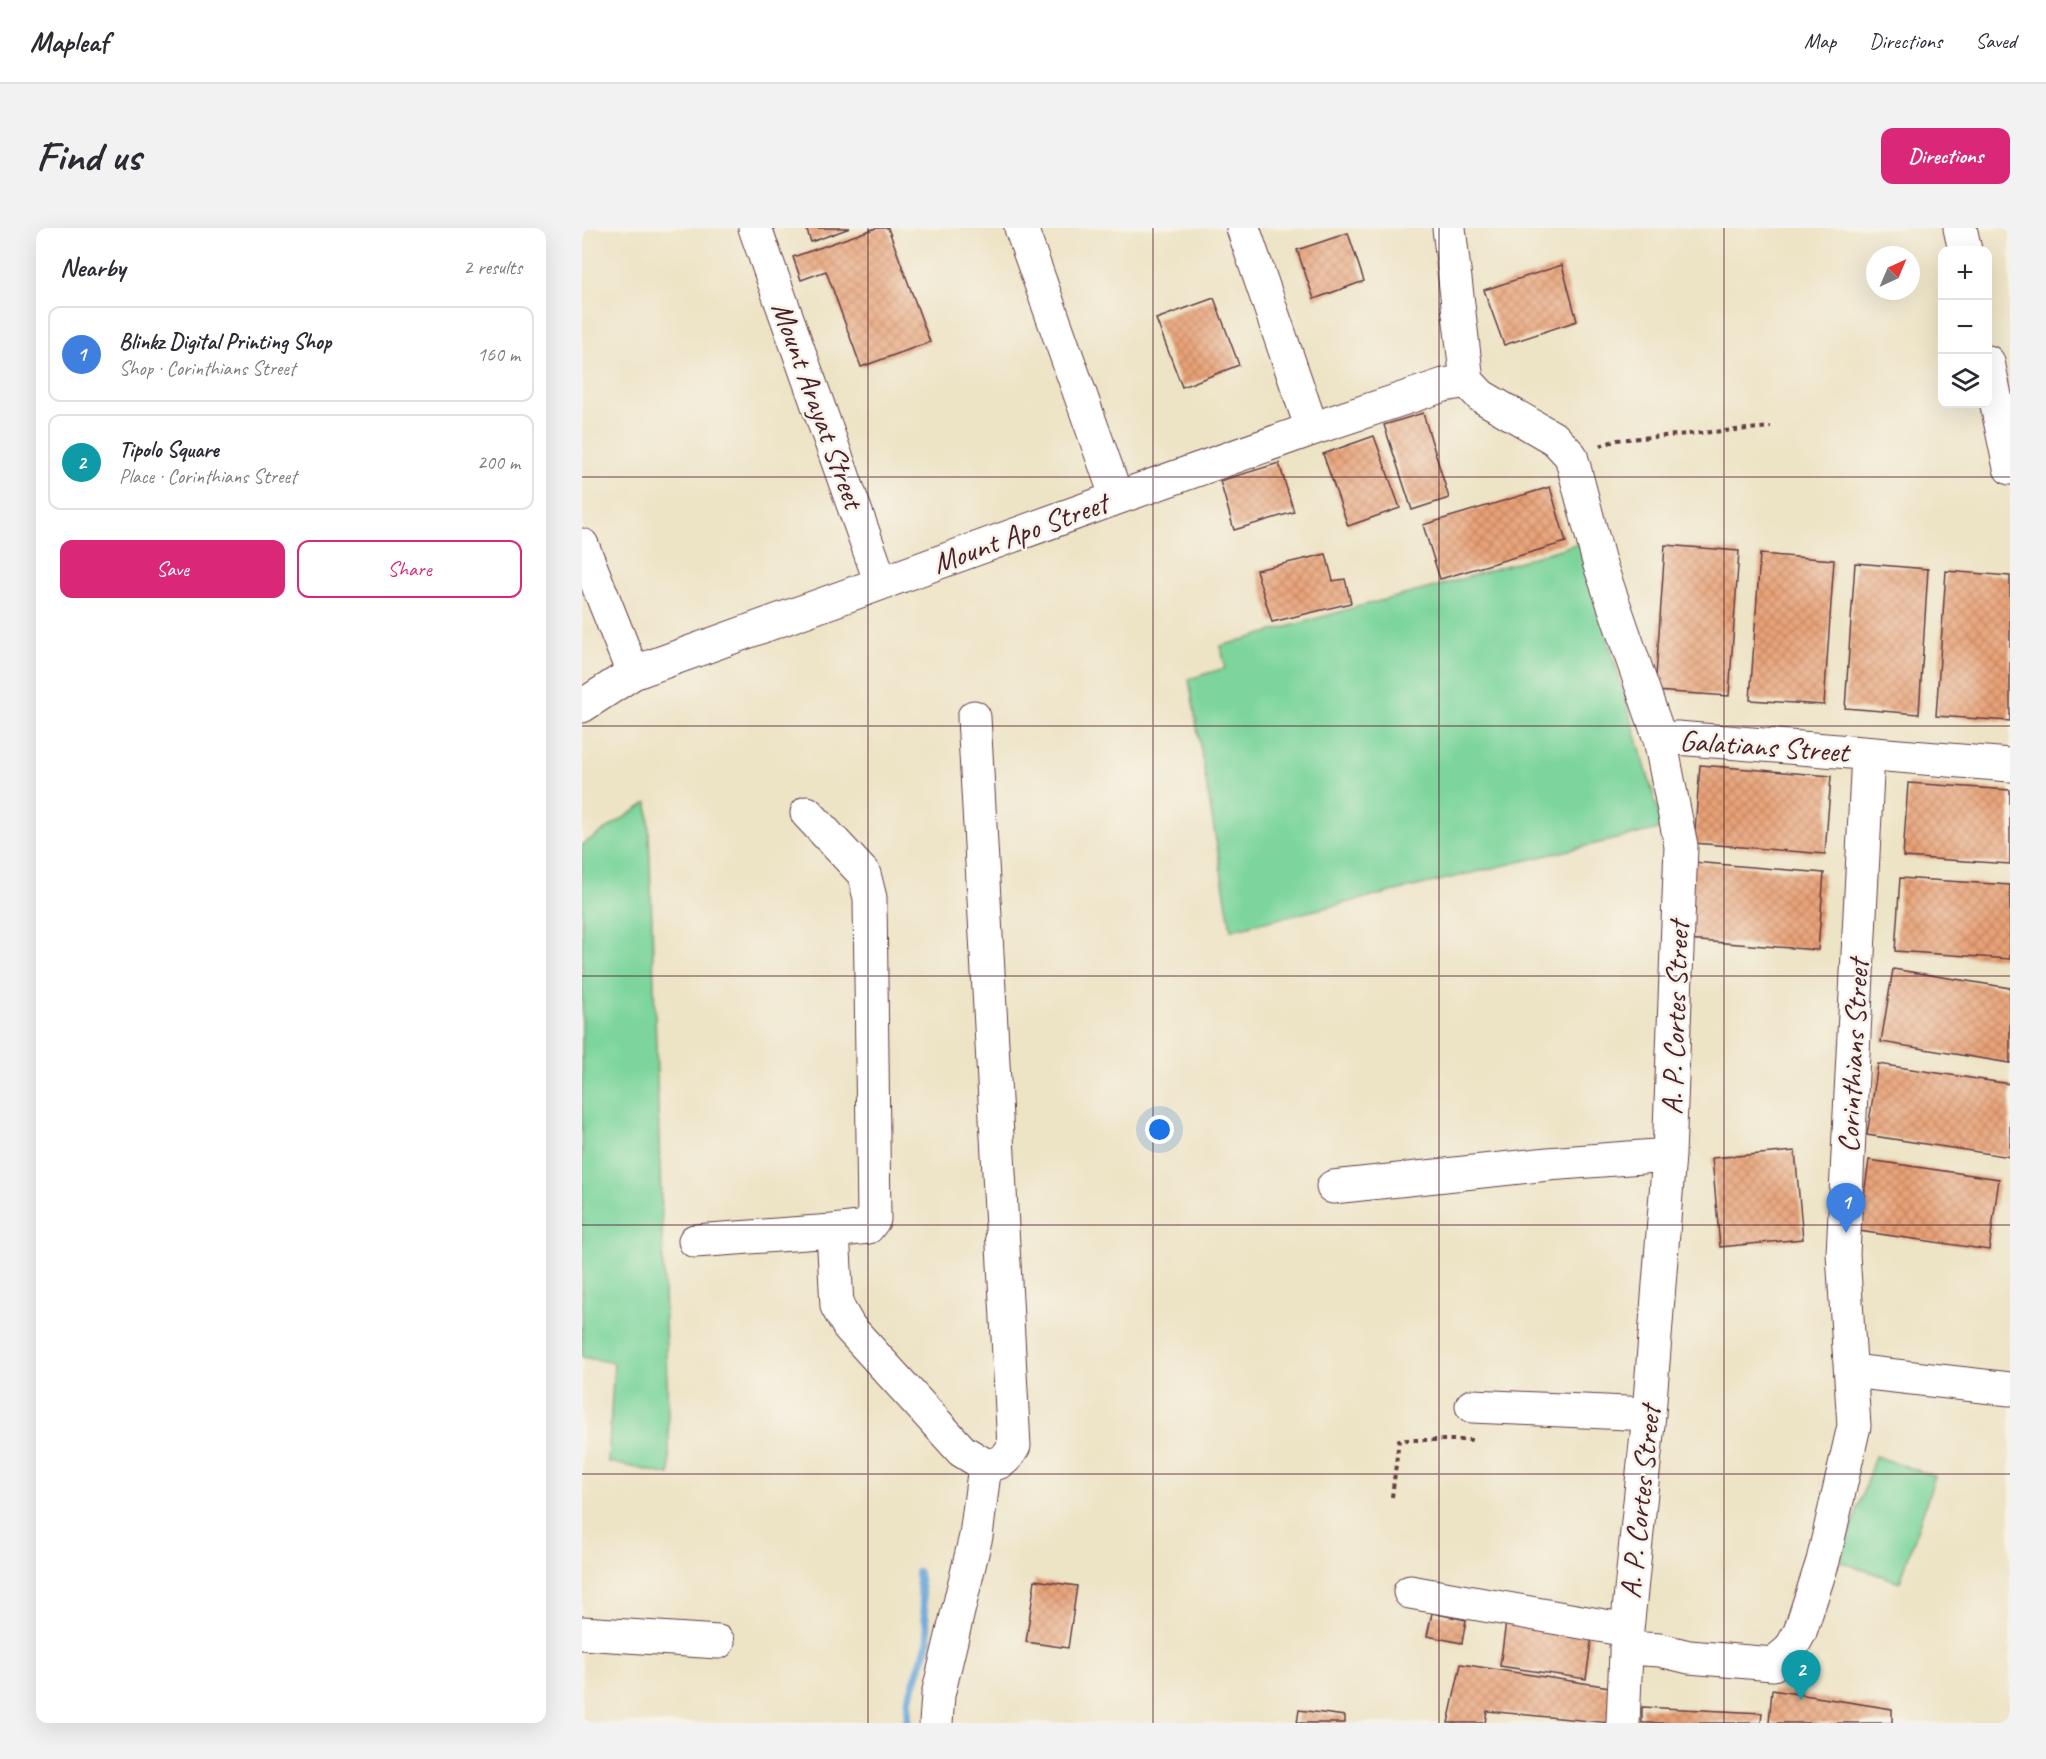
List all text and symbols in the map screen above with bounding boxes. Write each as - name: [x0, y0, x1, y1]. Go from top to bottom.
- text: Mapleaf: [30, 24, 108, 59]
- text: Map: [1804, 28, 1836, 54]
- text: Directions: [1869, 28, 1942, 54]
- text: Saved: [1975, 28, 2016, 54]
- button: Directions: [1881, 128, 2010, 184]
- text: Find us: [36, 130, 141, 183]
- north arrow: [1866, 246, 1920, 300]
- map controls: [1938, 246, 1992, 408]
- button: +: [1938, 246, 1992, 300]
- text: Nearby: [60, 251, 125, 284]
- text: 2 results: [463, 255, 522, 280]
- street label: Mount Arayat Street: [763, 296, 874, 516]
- button: −: [1938, 300, 1992, 354]
- text: Blinkz Digital Printing Shop: [119, 328, 331, 356]
- text: 1: [77, 342, 86, 367]
- text: 160 m: [477, 342, 520, 367]
- button: layers: [1938, 354, 1992, 408]
- text: Shop · Corinthians Street: [119, 356, 295, 381]
- text: Tipolo Square: [119, 436, 218, 464]
- text: 2: [77, 450, 86, 475]
- text: 200 m: [477, 450, 520, 475]
- text: Place · Corinthians Street: [119, 464, 297, 489]
- street label: Mount Apo Street: [927, 482, 1117, 582]
- button: Save: [60, 540, 285, 598]
- button: Share: [297, 540, 522, 598]
- street label: Galatians Street: [1678, 721, 1853, 771]
- street label: A. P. Cortes Street: [1653, 917, 1698, 1115]
- street label: Corinthians Street: [1829, 954, 1877, 1154]
- your location: [1145, 1115, 1174, 1144]
- pin: 1: [1826, 1184, 1866, 1233]
- street label: A. P. Cortes Street: [1611, 1400, 1669, 1600]
- pin: 2: [1782, 1650, 1820, 1700]

